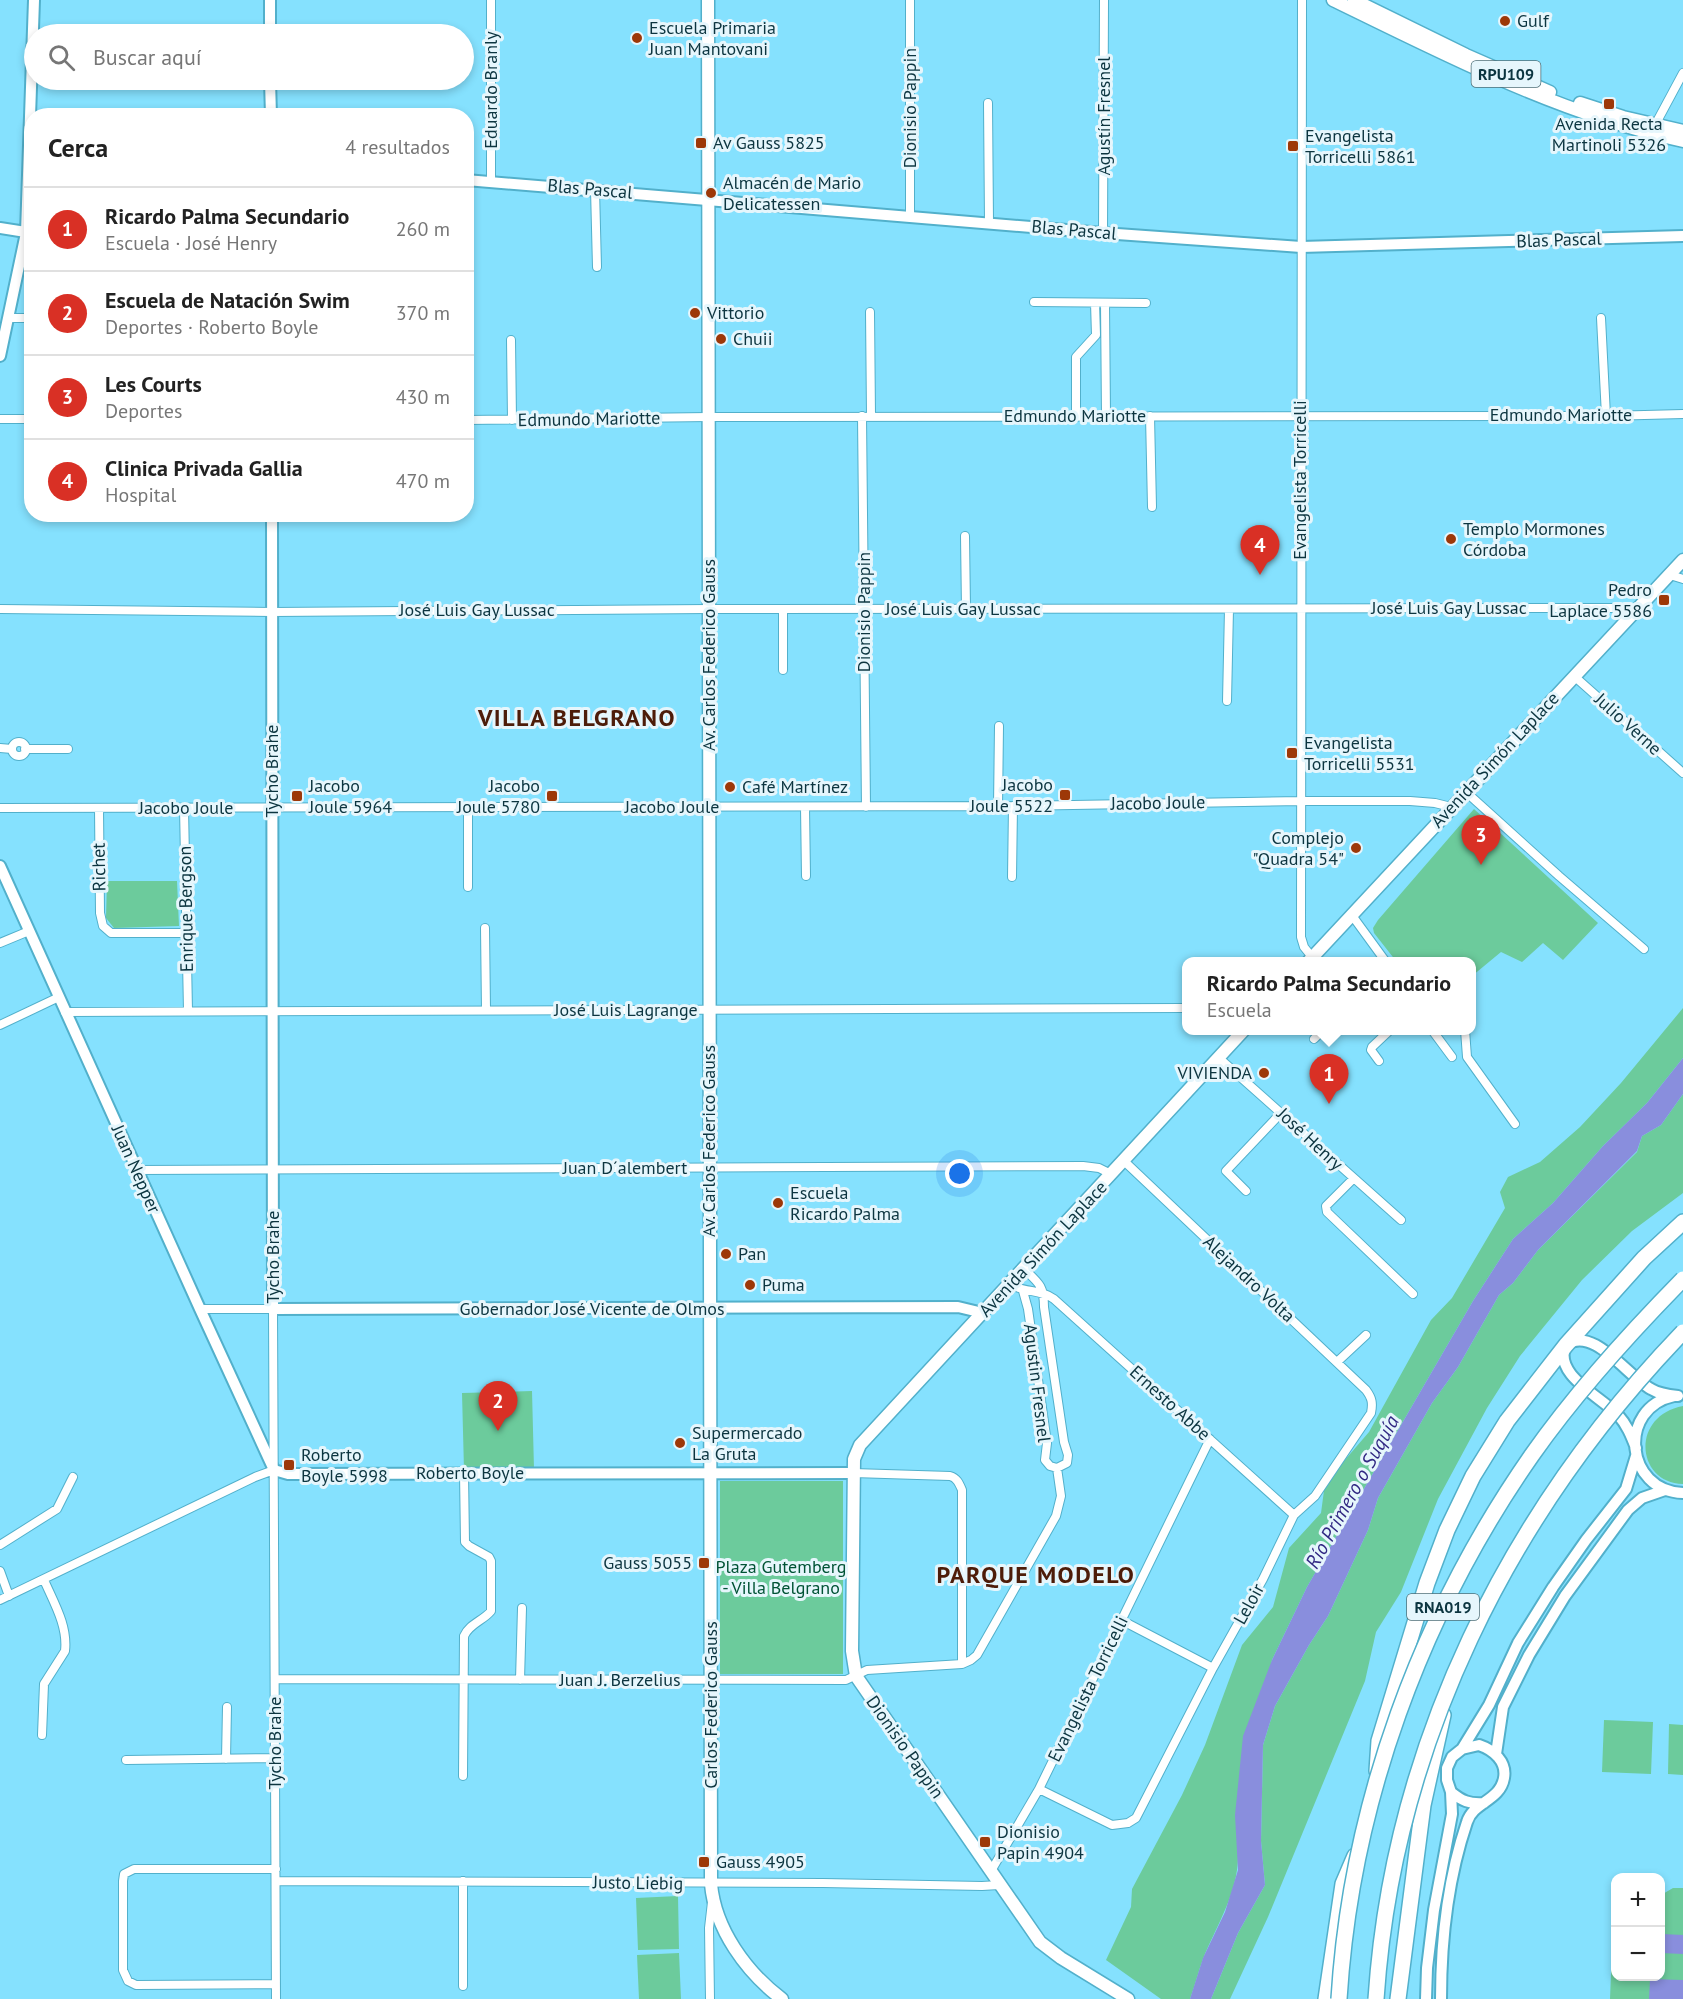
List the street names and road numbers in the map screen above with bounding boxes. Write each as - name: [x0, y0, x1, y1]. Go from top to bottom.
- street label: Eduardo Branly: [479, 31, 502, 149]
- street label: Dionisio Pappin: [898, 48, 921, 168]
- street label: Agustín Fresnel: [1092, 56, 1115, 176]
- road number: RPU109: [1472, 61, 1540, 87]
- street label: Blas Pascal: [547, 173, 634, 204]
- street label: Blas Pascal: [1031, 214, 1118, 245]
- street label: Blas Pascal: [1516, 226, 1603, 252]
- street label: Evangelista Torricelli: [1288, 400, 1311, 560]
- street label: Edmundo Mariotte: [1490, 403, 1632, 426]
- street label: Edmundo Mariotte: [1004, 404, 1146, 427]
- street label: Edmundo Mariotte: [518, 406, 660, 431]
- street label: Dionisio Pappin: [852, 552, 875, 672]
- street label: Av. Carlos Federico Gauss: [697, 559, 720, 751]
- street label: José Luis Gay Lussac: [1370, 596, 1527, 619]
- street label: José Luis Gay Lussac: [884, 597, 1041, 620]
- street label: José Luis Gay Lussac: [398, 598, 555, 621]
- street label: Avenida Simón Laplace: [1426, 687, 1564, 832]
- street label: Julio Verne: [1589, 687, 1667, 760]
- street label: Tycho Brahe: [260, 725, 283, 817]
- street label: Jacobo Joule: [1109, 790, 1206, 815]
- street label: Jacobo Joule: [624, 795, 719, 818]
- street label: Jacobo Joule: [138, 796, 233, 819]
- street label: Richet: [87, 842, 110, 892]
- street label: Enrique Bergson: [173, 846, 198, 972]
- street label: José Luis Lagrange: [553, 998, 698, 1021]
- street label: Av. Carlos Federico Gauss: [697, 1045, 720, 1237]
- street label: José Henry: [1272, 1102, 1349, 1175]
- street label: Juan Nepper: [106, 1120, 166, 1217]
- street label: Juan D´alembert: [562, 1156, 687, 1179]
- street label: Avenida Simón Laplace: [974, 1176, 1112, 1321]
- street label: Tycho Brahe: [261, 1211, 284, 1303]
- street label: Alejandro Volta: [1199, 1230, 1300, 1327]
- street label: Gobernador José Vicente de Olmos: [459, 1297, 725, 1320]
- street label: Agustin Fresnel: [1019, 1322, 1056, 1444]
- street label: Ernesto Abbe: [1125, 1360, 1216, 1445]
- street label: Roberto Boyle: [416, 1461, 524, 1484]
- street label: Leloir: [1228, 1579, 1269, 1628]
- road number: RNA019: [1407, 1594, 1479, 1620]
- street label: Evangelista Torricelli: [1042, 1612, 1133, 1765]
- street label: Carlos Federico Gauss: [699, 1621, 722, 1789]
- street label: Juan J. Berzelius: [558, 1668, 681, 1691]
- street label: Dionisio Pappin: [861, 1691, 949, 1803]
- street label: Tycho Brahe: [263, 1697, 286, 1789]
- street label: Justo Liebig: [592, 1870, 683, 1895]

